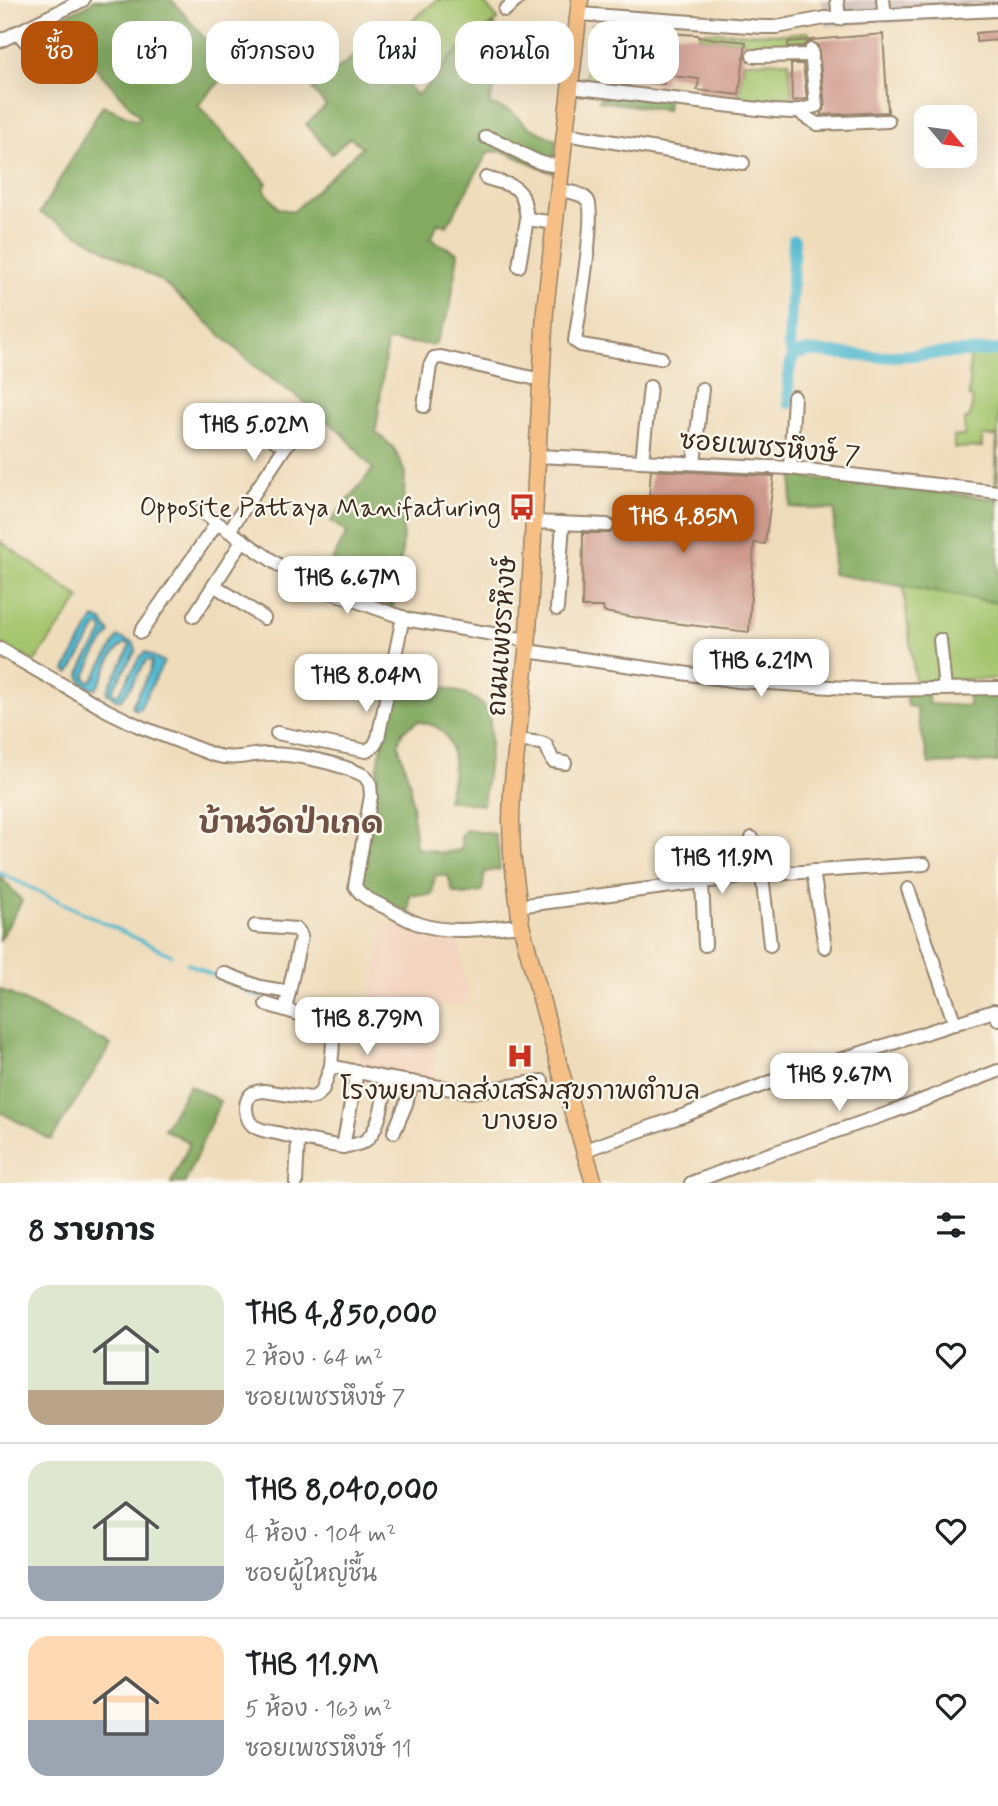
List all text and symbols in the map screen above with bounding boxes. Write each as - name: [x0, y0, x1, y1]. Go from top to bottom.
- chip: ซื้อ: [21, 21, 98, 84]
- chip: เช่า: [112, 21, 192, 84]
- chip: ตัวกรอง: [206, 21, 339, 84]
- chip: ใหม่: [353, 21, 441, 84]
- chip: คอนโด: [455, 21, 574, 84]
- chip: บ้าน: [588, 21, 679, 84]
- north arrow: [914, 105, 976, 168]
- map controls: [914, 105, 977, 168]
- pin: THB 5.02M: [174, 404, 334, 463]
- text: THB 5.02M: [199, 411, 309, 441]
- street label: ซอยเพชรหึงษ์ 7: [678, 423, 862, 474]
- place label: Opposite Pattaya Manifacturing: [139, 492, 501, 528]
- bus stop icon: Opposite Pattaya Manifacturing: [507, 492, 537, 522]
- pin: THB 4.85M: [603, 496, 763, 555]
- text: THB 4.85M: [628, 503, 738, 533]
- street label: ถนนเพชรหึงษ์: [479, 554, 526, 717]
- pin: THB 6.67M: [267, 556, 427, 616]
- text: THB 6.67M: [294, 564, 400, 594]
- pin: THB 6.21M: [681, 640, 841, 699]
- text: THB 6.21M: [709, 647, 813, 677]
- pin: THB 8.04M: [286, 654, 446, 714]
- text: THB 8.04M: [311, 662, 421, 692]
- district label: บ้านวัดป่าเกด: [199, 804, 383, 844]
- pin: THB 11.9M: [642, 836, 802, 896]
- text: THB 11.9M: [671, 844, 773, 874]
- pin: THB 8.79M: [287, 998, 447, 1057]
- text: THB 8.79M: [311, 1005, 423, 1035]
- hospital icon: โรงพยาบาลส่งเสริมสุขภาพตำบล บางยอ: [505, 1041, 535, 1071]
- pin: THB 9.67M: [759, 1054, 919, 1113]
- text: THB 9.67M: [786, 1061, 892, 1091]
- place label: โรงพยาบาลส่งเสริมสุขภาพตำบล บางยอ: [340, 1074, 700, 1139]
- icon: filters: [932, 1206, 970, 1244]
- text: 8 รายการ: [28, 1212, 155, 1251]
- text: THB 4,850,000: [245, 1295, 437, 1334]
- icon: home: [84, 1313, 168, 1397]
- icon: heart: [932, 1336, 970, 1374]
- text: 2 ห้อง · 64 m²: [245, 1344, 383, 1374]
- text: ซอยเพชรหึงษ์ 7: [245, 1384, 405, 1414]
- text: THB 8,040,000: [245, 1471, 439, 1510]
- icon: home: [84, 1489, 168, 1573]
- icon: heart: [932, 1512, 970, 1550]
- text: 4 ห้อง · 104 m²: [245, 1520, 397, 1550]
- text: ซอยผู้ใหญ่ชื้น: [245, 1560, 377, 1590]
- text: THB 11.9M: [245, 1646, 379, 1685]
- icon: home: [84, 1664, 168, 1748]
- icon: heart: [932, 1687, 970, 1725]
- text: 5 ห้อง · 163 m²: [245, 1695, 392, 1725]
- text: ซอยเพชรหึงษ์ 11: [245, 1735, 412, 1765]

